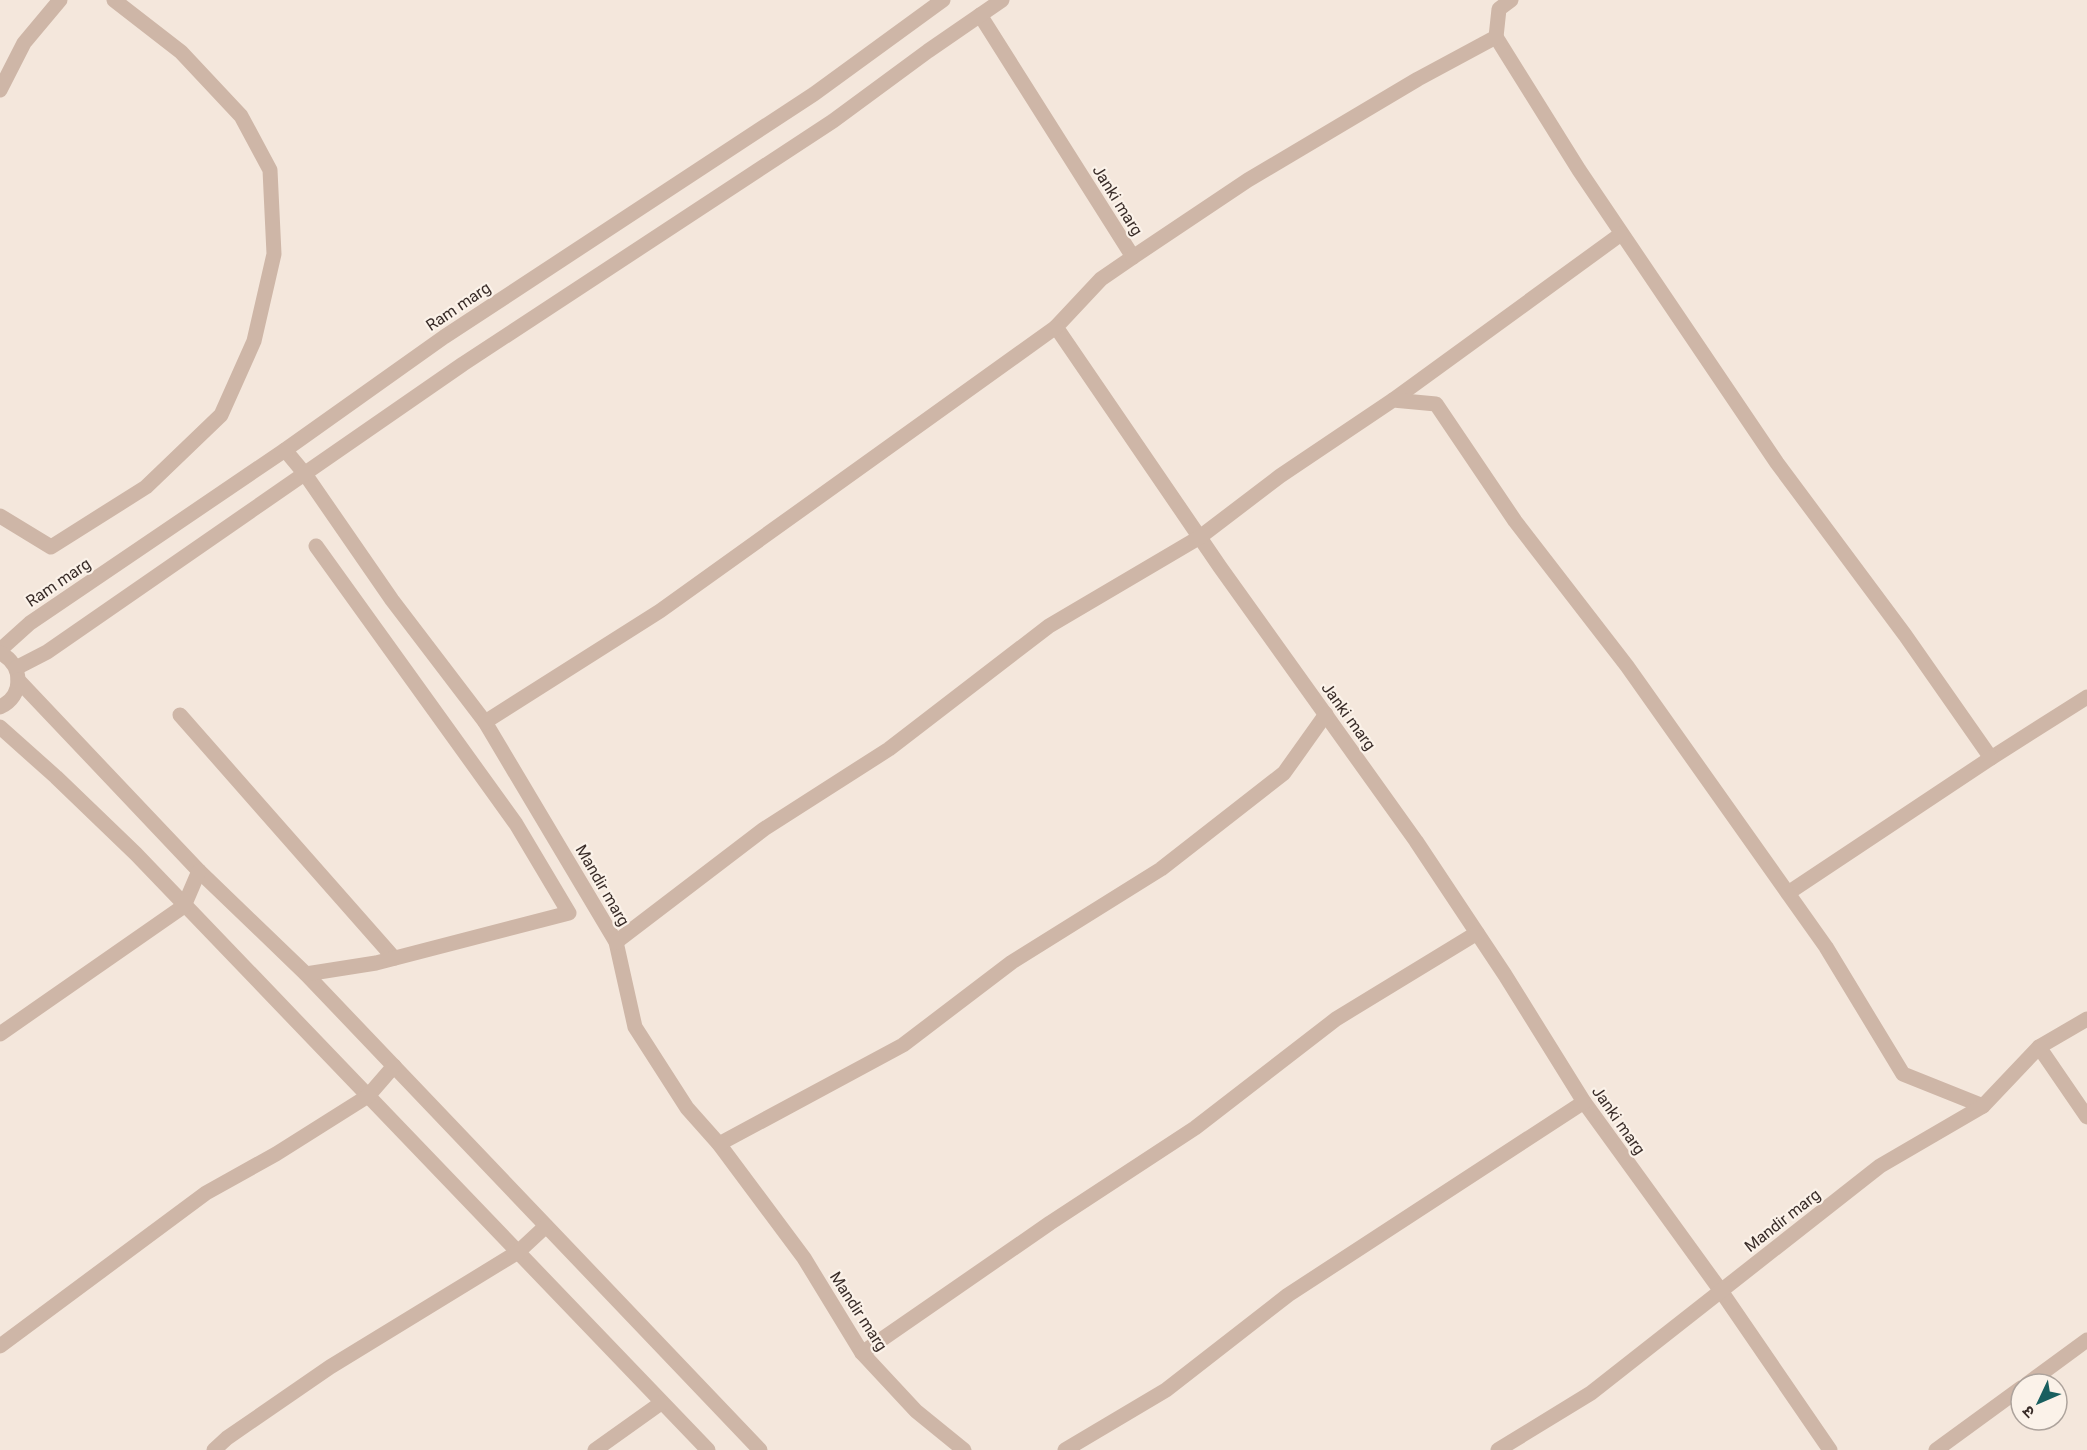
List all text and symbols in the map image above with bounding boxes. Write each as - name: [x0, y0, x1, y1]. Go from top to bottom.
- street label: Janki marg: [1089, 162, 1147, 239]
- street label: Ram marg: [422, 278, 494, 335]
- street label: Ram marg: [22, 554, 94, 611]
- street label: Janki marg: [1318, 679, 1380, 754]
- street label: Mandir marg: [572, 841, 633, 929]
- street label: Janki marg: [1588, 1082, 1649, 1158]
- street label: Mandir marg: [1741, 1185, 1824, 1256]
- street label: Mandir marg: [826, 1268, 891, 1355]
- north arrow: [2009, 1372, 2069, 1432]
- text: उ: [2018, 1402, 2039, 1422]

